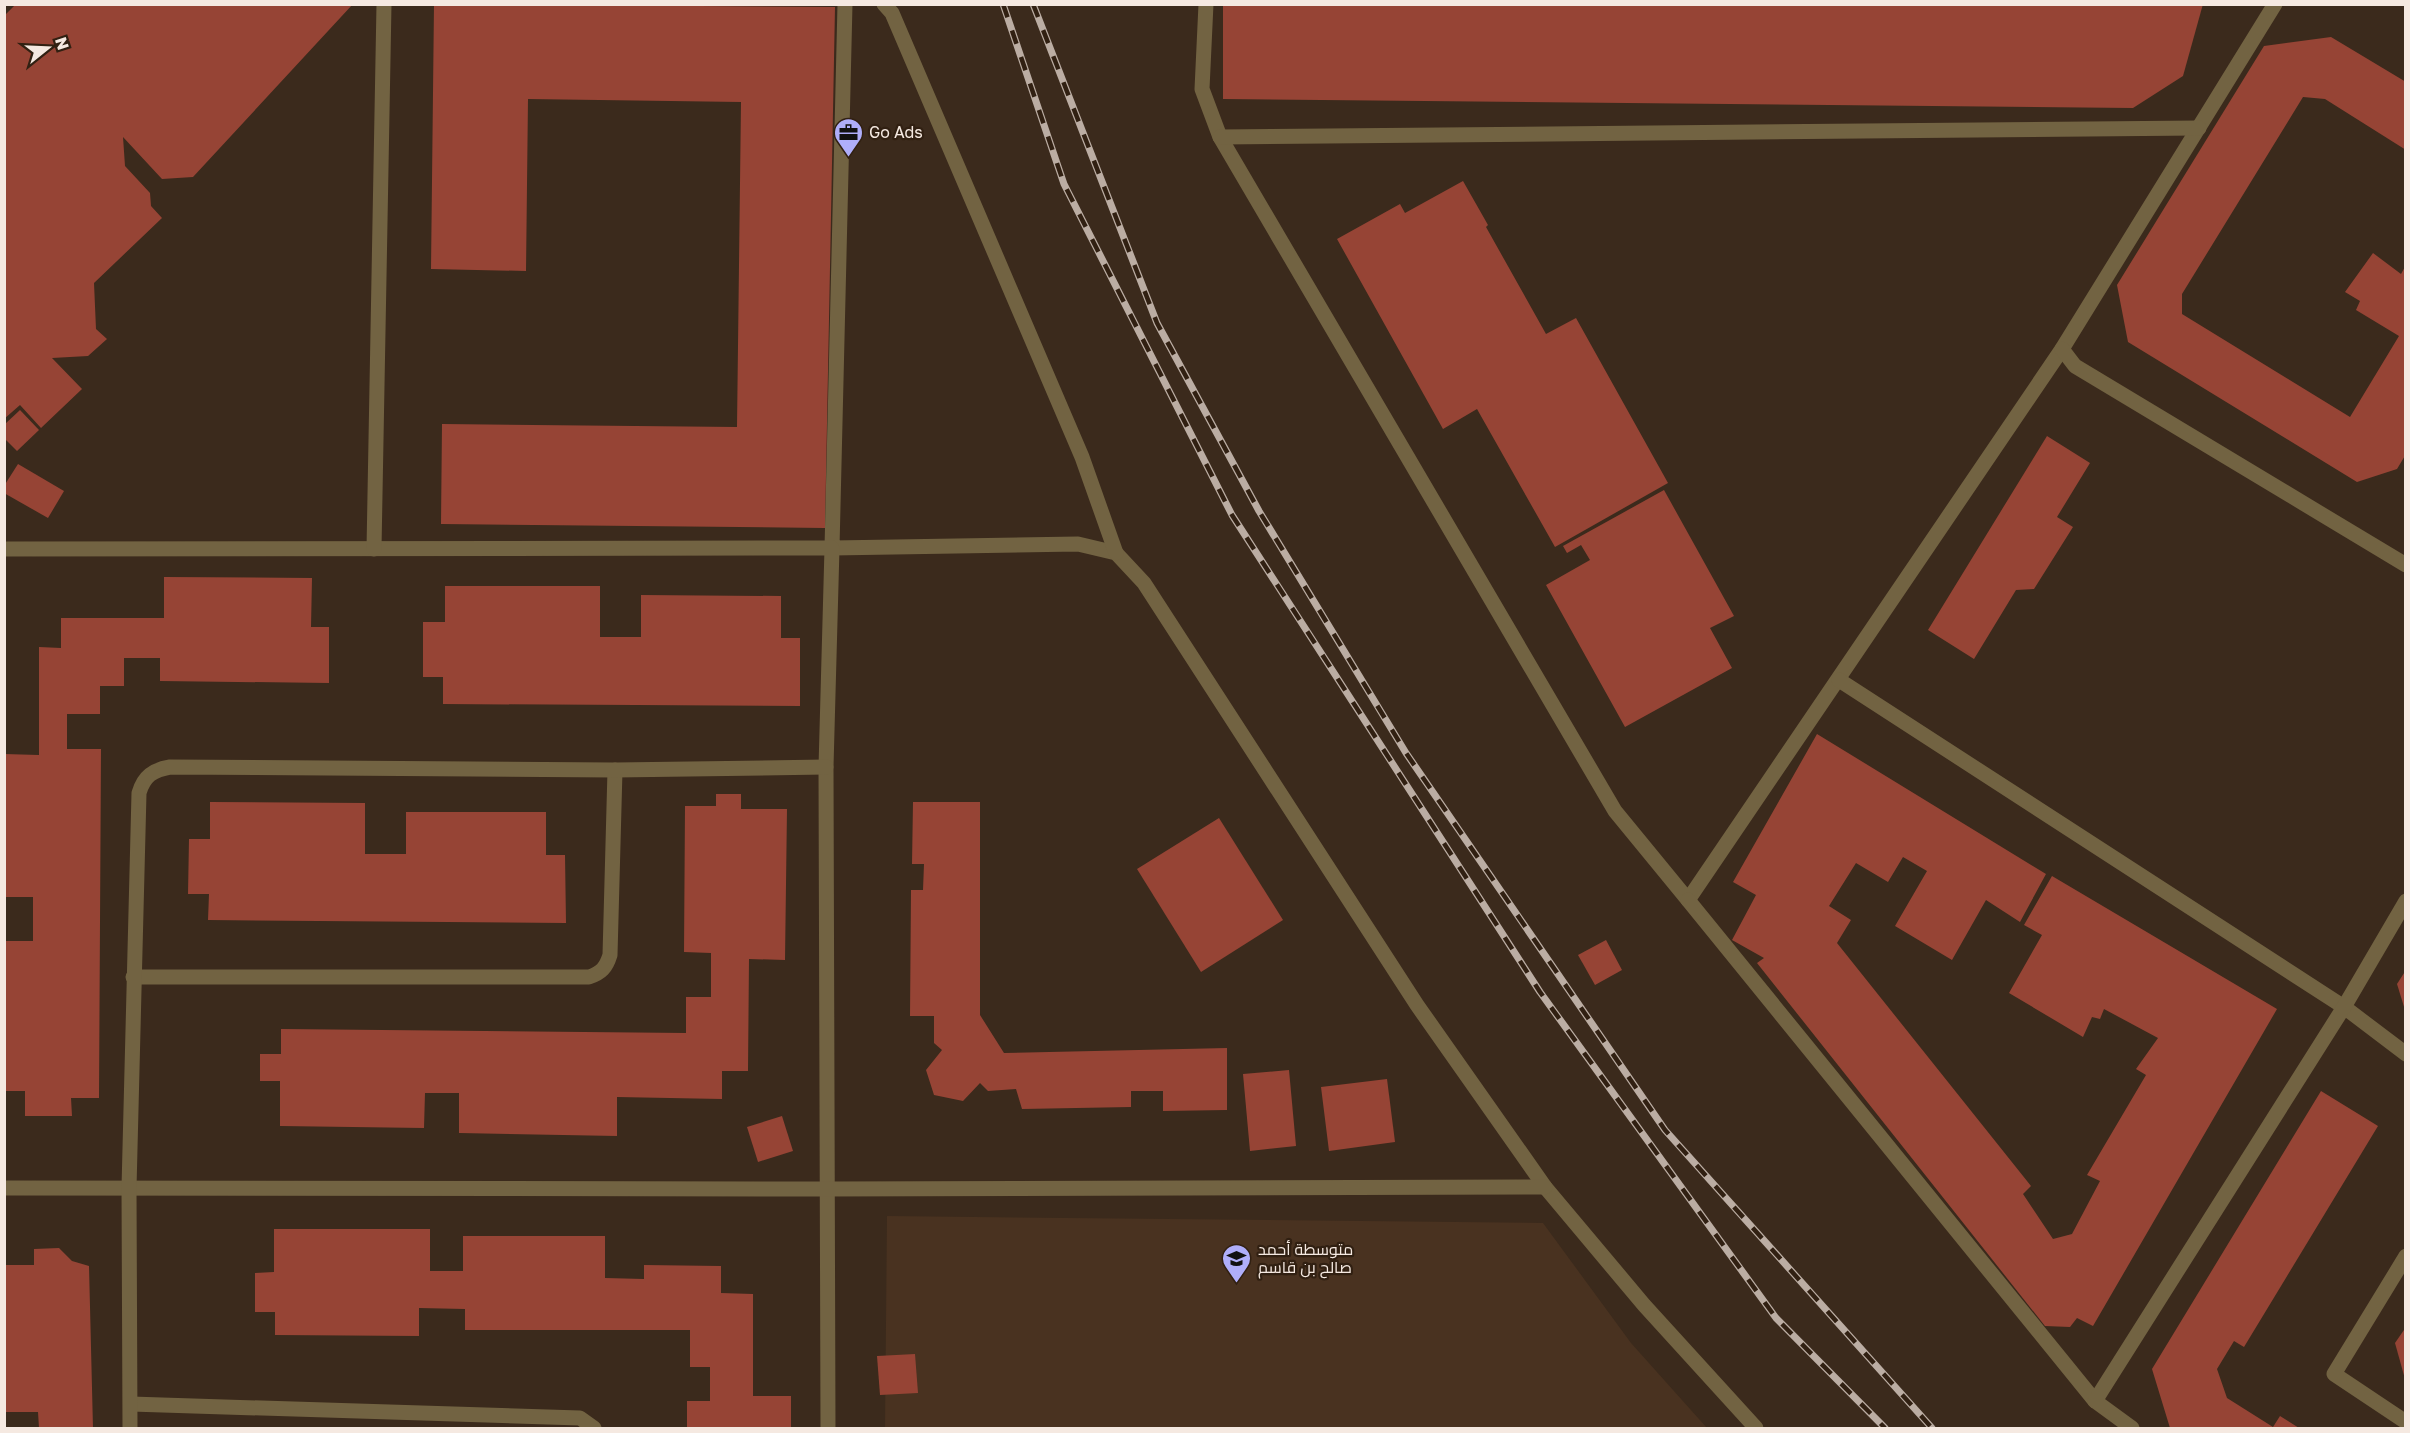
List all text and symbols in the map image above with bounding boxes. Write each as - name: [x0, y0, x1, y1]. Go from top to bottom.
- north arrow: [18, 18, 78, 78]
- text: N: [51, 34, 74, 52]
- office icon: Go Ads: [832, 116, 864, 158]
- place label: Go Ads: [869, 122, 923, 142]
- place label: متوسطة أحمد صالح بن قاسم: [1258, 1239, 1353, 1279]
- school or university icon: متوسطة أحمد صالح بن قاسم: [1221, 1242, 1253, 1284]

